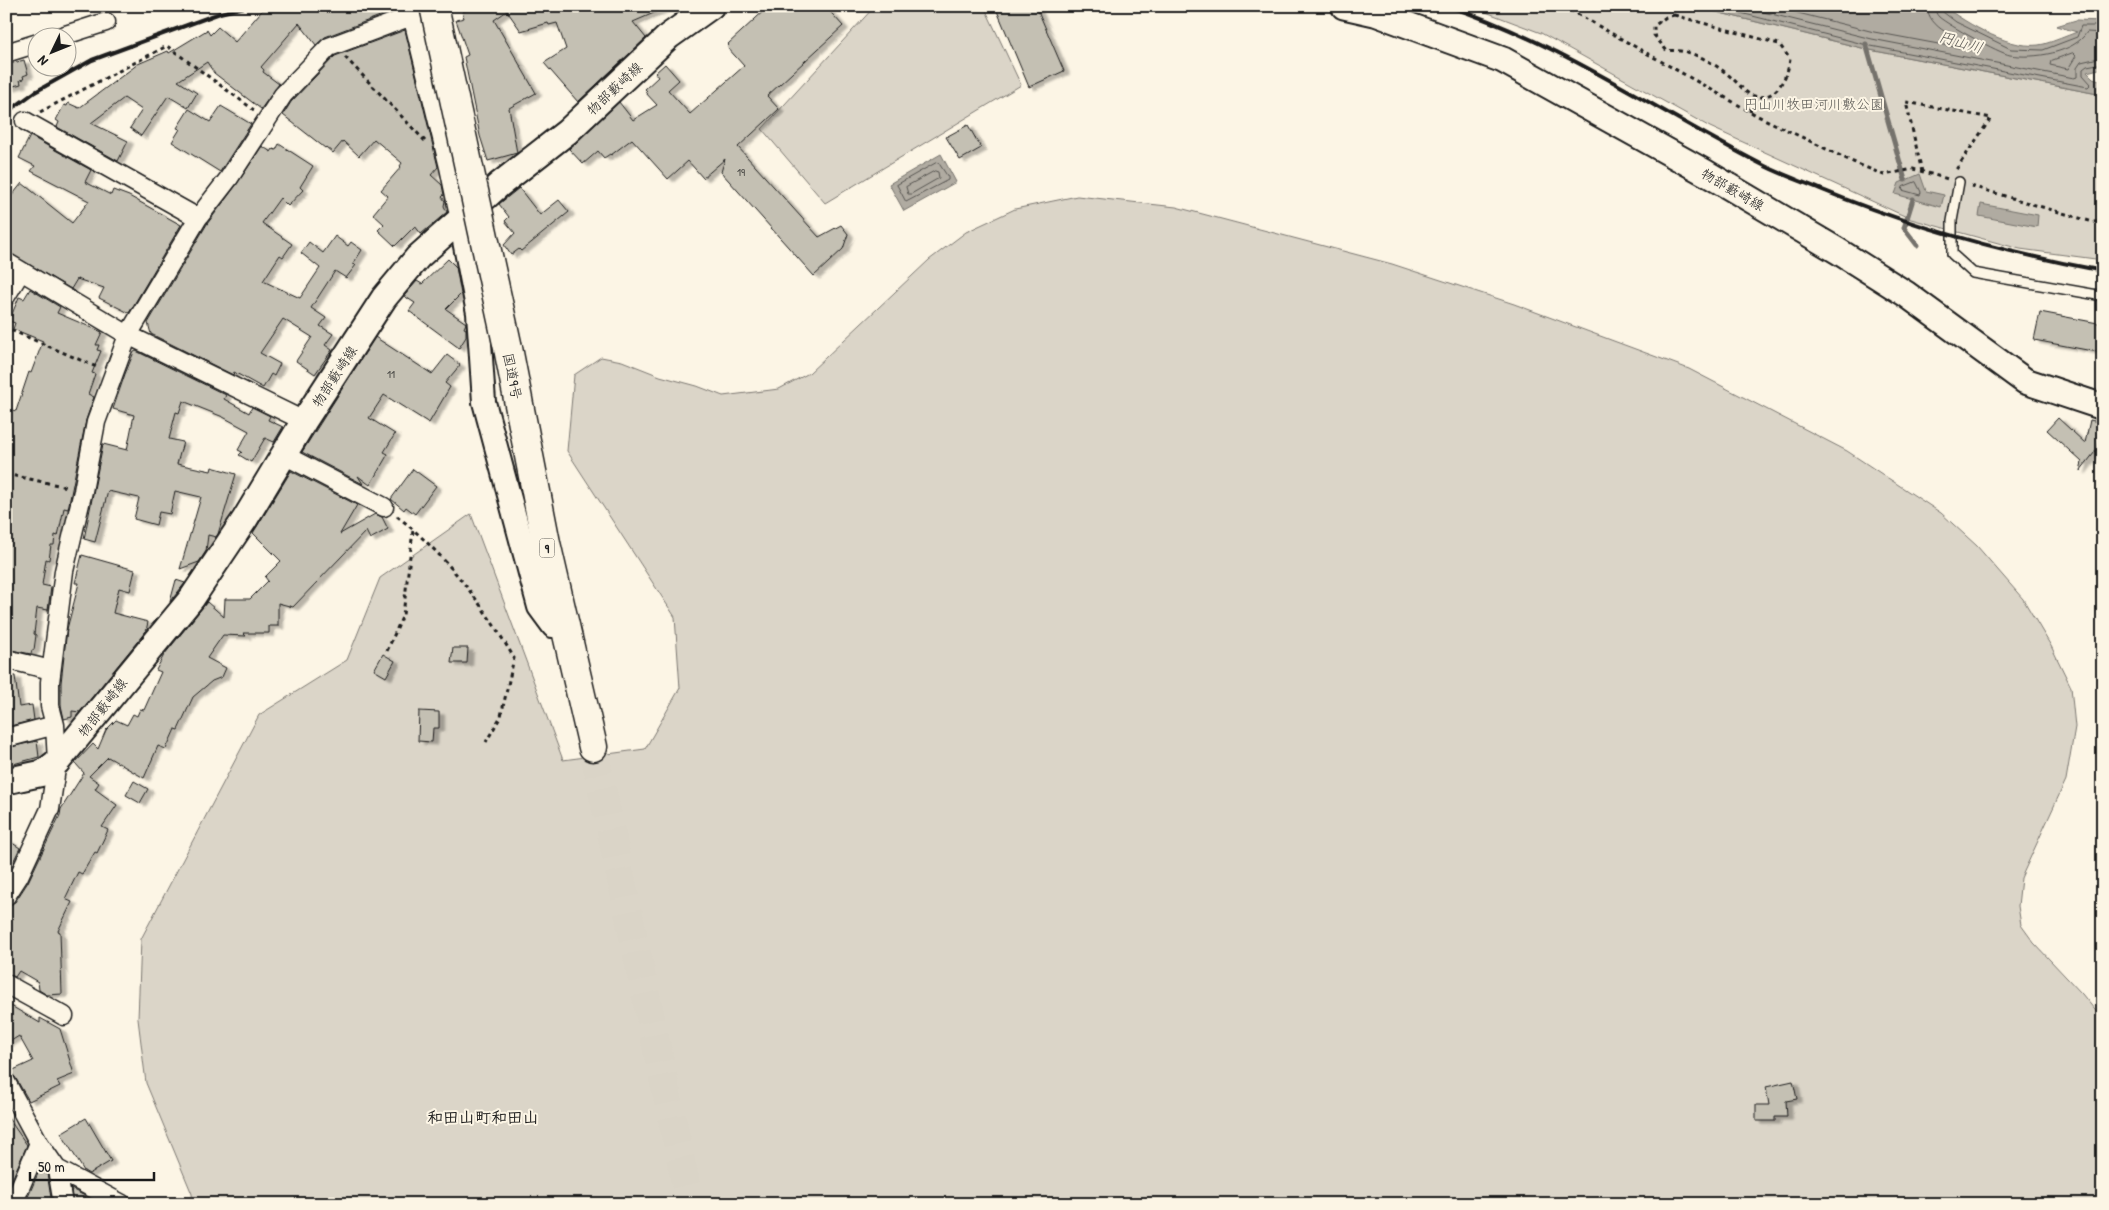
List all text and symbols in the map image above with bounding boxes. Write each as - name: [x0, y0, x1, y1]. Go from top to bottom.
- water label: 円山川: [1936, 26, 1986, 58]
- north arrow: [28, 28, 78, 78]
- text: N: [32, 52, 52, 70]
- street label: 物部藪崎線: [582, 57, 646, 119]
- park label: 円山川牧田河川敷公園: [1744, 94, 1884, 113]
- street label: 物部藪崎線: [1698, 163, 1768, 215]
- house number: 19: [737, 165, 745, 179]
- street label: 物部藪崎線: [307, 341, 361, 411]
- street label: 国道9号: [499, 351, 527, 401]
- house number: 11: [387, 367, 395, 381]
- road number: 9: [540, 538, 554, 558]
- street label: 物部藪崎線: [73, 674, 131, 740]
- district label: 和田山町和田山: [427, 1106, 539, 1128]
- scale bar: [30, 1150, 154, 1182]
- text: 50 m: [38, 1156, 65, 1177]

